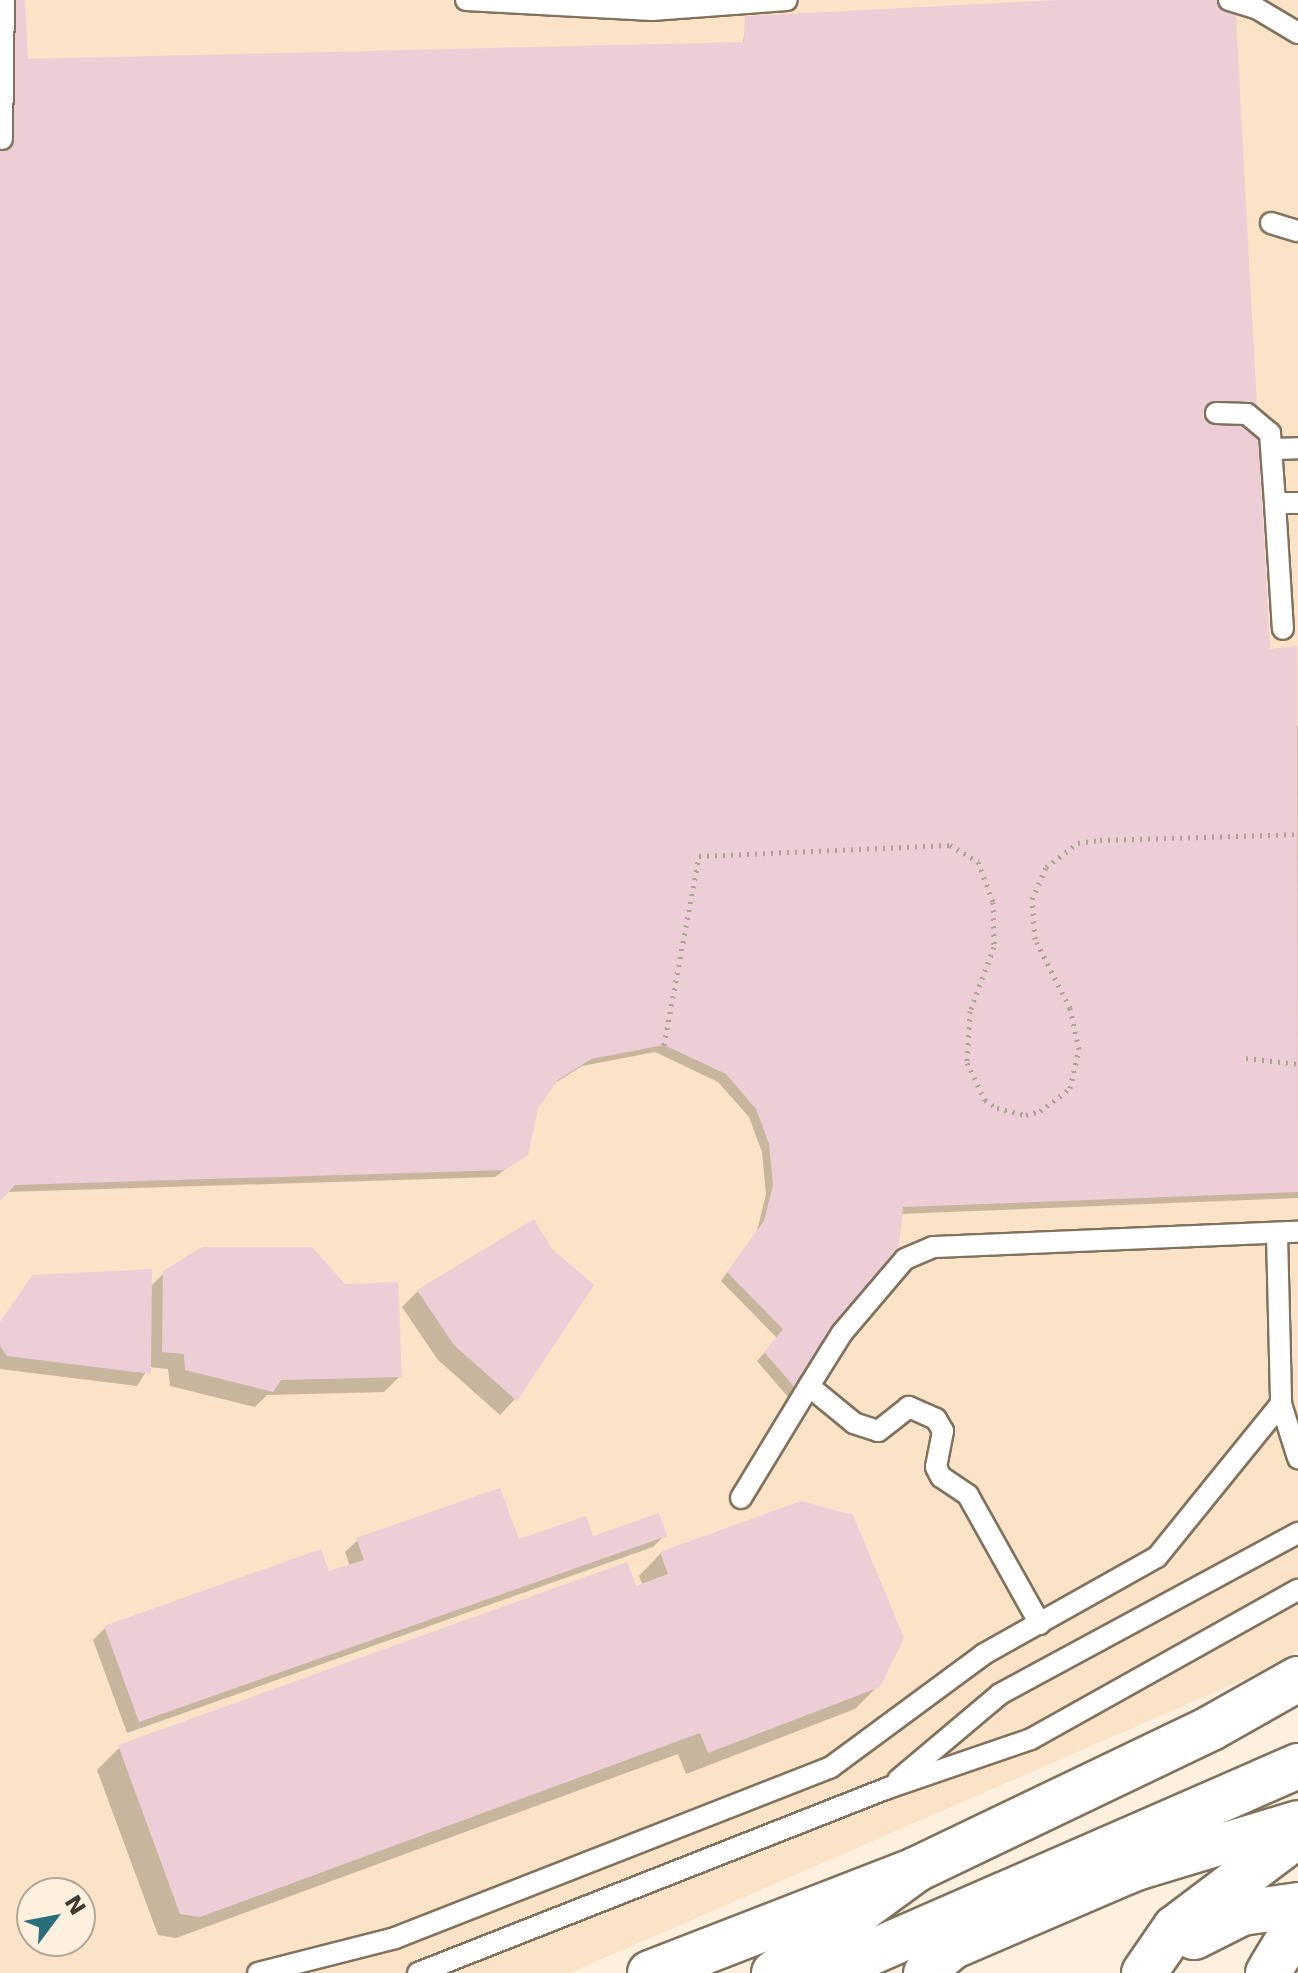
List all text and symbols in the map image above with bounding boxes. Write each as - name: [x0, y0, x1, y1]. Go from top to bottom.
- north arrow: [16, 1877, 96, 1957]
- text: N: [60, 1891, 91, 1920]

